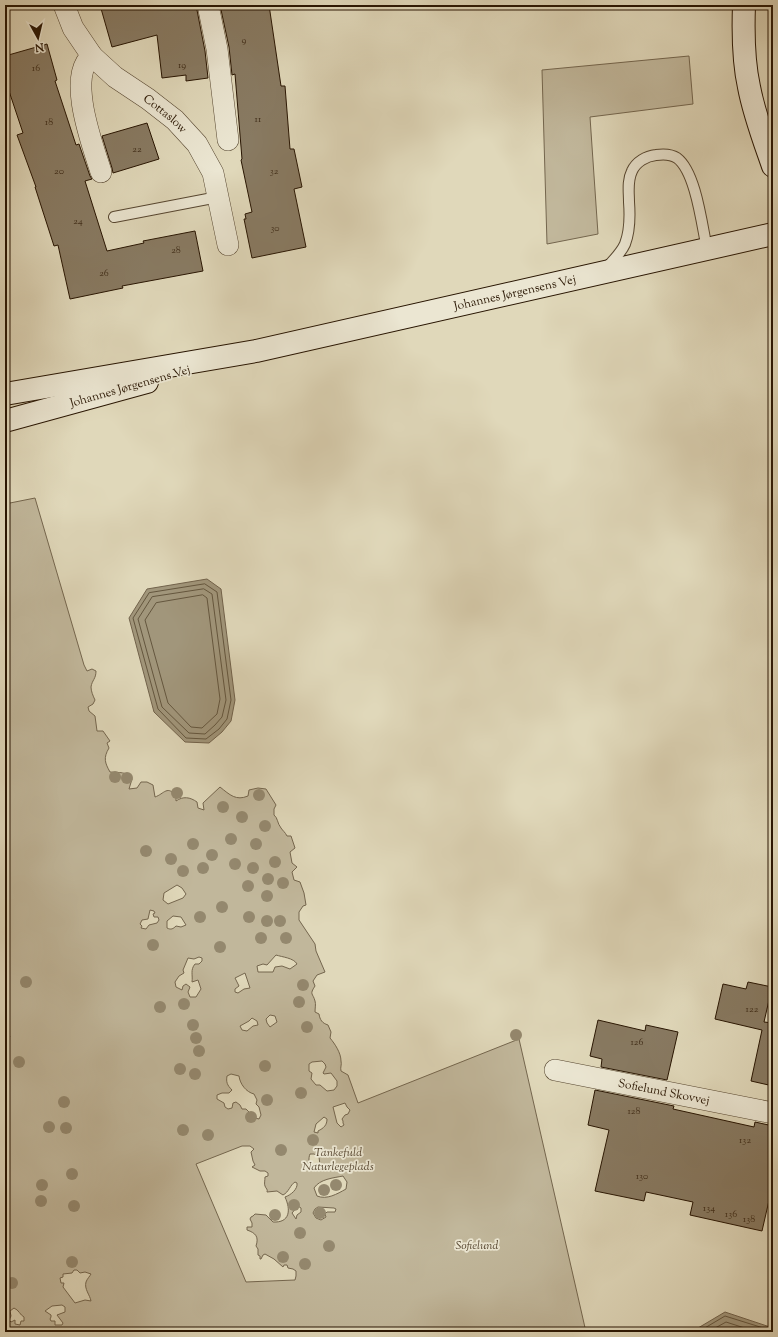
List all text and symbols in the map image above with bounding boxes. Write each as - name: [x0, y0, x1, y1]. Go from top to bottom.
- north arrow: [18, 18, 58, 58]
- house number: 9: [242, 33, 247, 48]
- text: N: [34, 38, 46, 55]
- house number: 19: [178, 58, 186, 73]
- house number: 16: [32, 61, 40, 76]
- street label: Cottaslow: [139, 90, 191, 138]
- house number: 11: [255, 112, 262, 127]
- house number: 18: [45, 115, 53, 130]
- house number: 22: [132, 142, 142, 157]
- house number: 20: [54, 164, 64, 179]
- house number: 32: [270, 164, 279, 179]
- house number: 24: [73, 214, 83, 229]
- house number: 30: [270, 221, 280, 236]
- house number: 28: [171, 243, 181, 258]
- house number: 26: [99, 266, 109, 281]
- street label: Johannes Jørgensens Vej: [451, 271, 578, 316]
- street label: Johannes Jørgensens Vej: [67, 361, 193, 413]
- house number: 122: [746, 1002, 759, 1017]
- house number: 126: [630, 1035, 644, 1050]
- street label: Sofielund Skovvej: [616, 1075, 711, 1110]
- house number: 128: [627, 1104, 641, 1119]
- house number: 132: [739, 1133, 751, 1148]
- park label: Tankefuld Naturlegeplads: [302, 1144, 374, 1176]
- house number: 130: [636, 1169, 648, 1184]
- house number: 134: [703, 1201, 715, 1216]
- house number: 136: [725, 1207, 737, 1222]
- house number: 138: [743, 1212, 755, 1227]
- park label: Sofielund: [455, 1237, 499, 1255]

